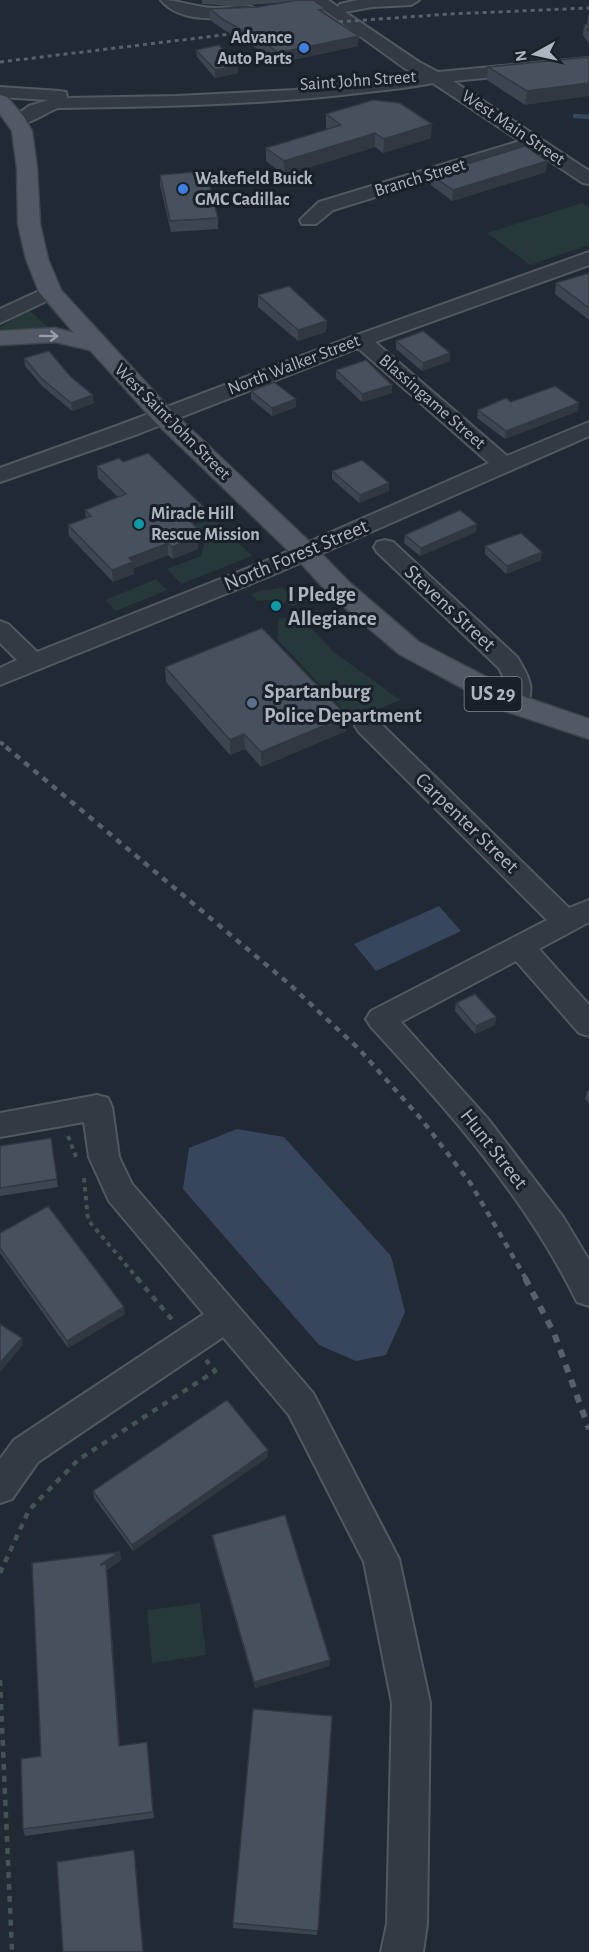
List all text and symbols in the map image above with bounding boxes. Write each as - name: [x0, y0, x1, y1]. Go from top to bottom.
- north arrow: [505, 24, 565, 84]
- place label: Advance Auto Parts: [217, 29, 292, 68]
- marker: Advance Auto Parts: [297, 41, 311, 55]
- text: N: [512, 49, 530, 63]
- street label: Saint John Street: [299, 68, 417, 94]
- street label: West Main Street: [458, 87, 568, 169]
- street label: Branch Street: [372, 156, 468, 200]
- place label: Wakefield Buick GMC Cadillac: [195, 170, 313, 209]
- marker: Wakefield Buick GMC Cadillac: [176, 182, 190, 196]
- one-way arrow: [38, 330, 58, 342]
- street label: North Walker Street: [226, 331, 363, 398]
- street label: Blassingame Street: [375, 351, 489, 453]
- street label: West Saint John Street: [111, 361, 234, 484]
- place label: Miracle Hill Rescue Mission: [151, 505, 260, 544]
- street label: North Forest Street: [221, 515, 371, 595]
- marker: Miracle Hill Rescue Mission: [132, 517, 146, 531]
- street label: Stevens Street: [401, 561, 500, 655]
- place label: I Pledge Allegiance: [288, 584, 377, 629]
- marker: I Pledge Allegiance: [269, 599, 283, 613]
- road number: US 29: [464, 677, 522, 711]
- place label: Spartanburg Police Department: [264, 681, 422, 726]
- marker: Spartanburg Police Department: [245, 696, 259, 710]
- street label: Carpenter Street: [411, 769, 523, 877]
- street label: Hunt Street: [456, 1105, 532, 1193]

